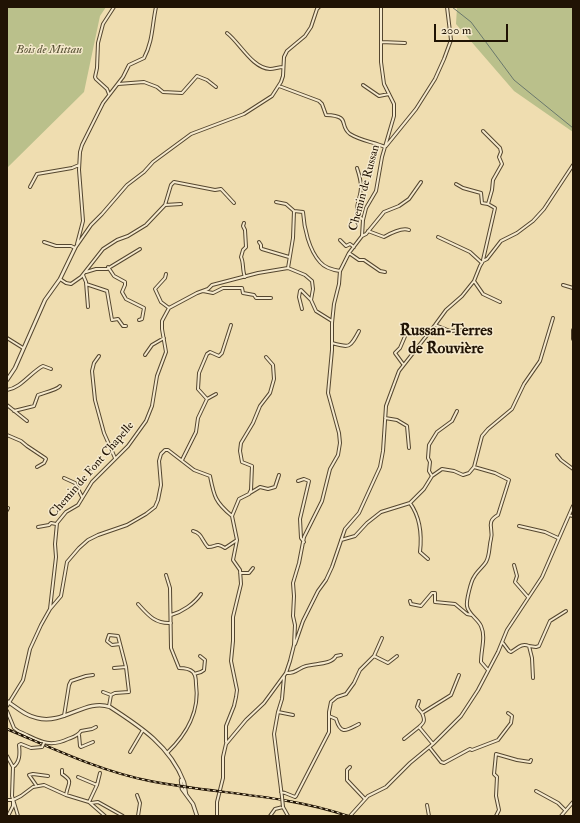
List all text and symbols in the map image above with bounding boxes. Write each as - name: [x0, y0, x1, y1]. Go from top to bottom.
- scale bar: [436, 16, 510, 42]
- text: 200 m: [441, 23, 471, 38]
- park label: Bois de Mittau: [16, 43, 82, 57]
- street label: Chemin de Russan: [347, 143, 383, 233]
- district label: Russan-Terres de Rouvière: [400, 322, 492, 360]
- street label: Chemin de Font Chapelle: [46, 419, 138, 521]

